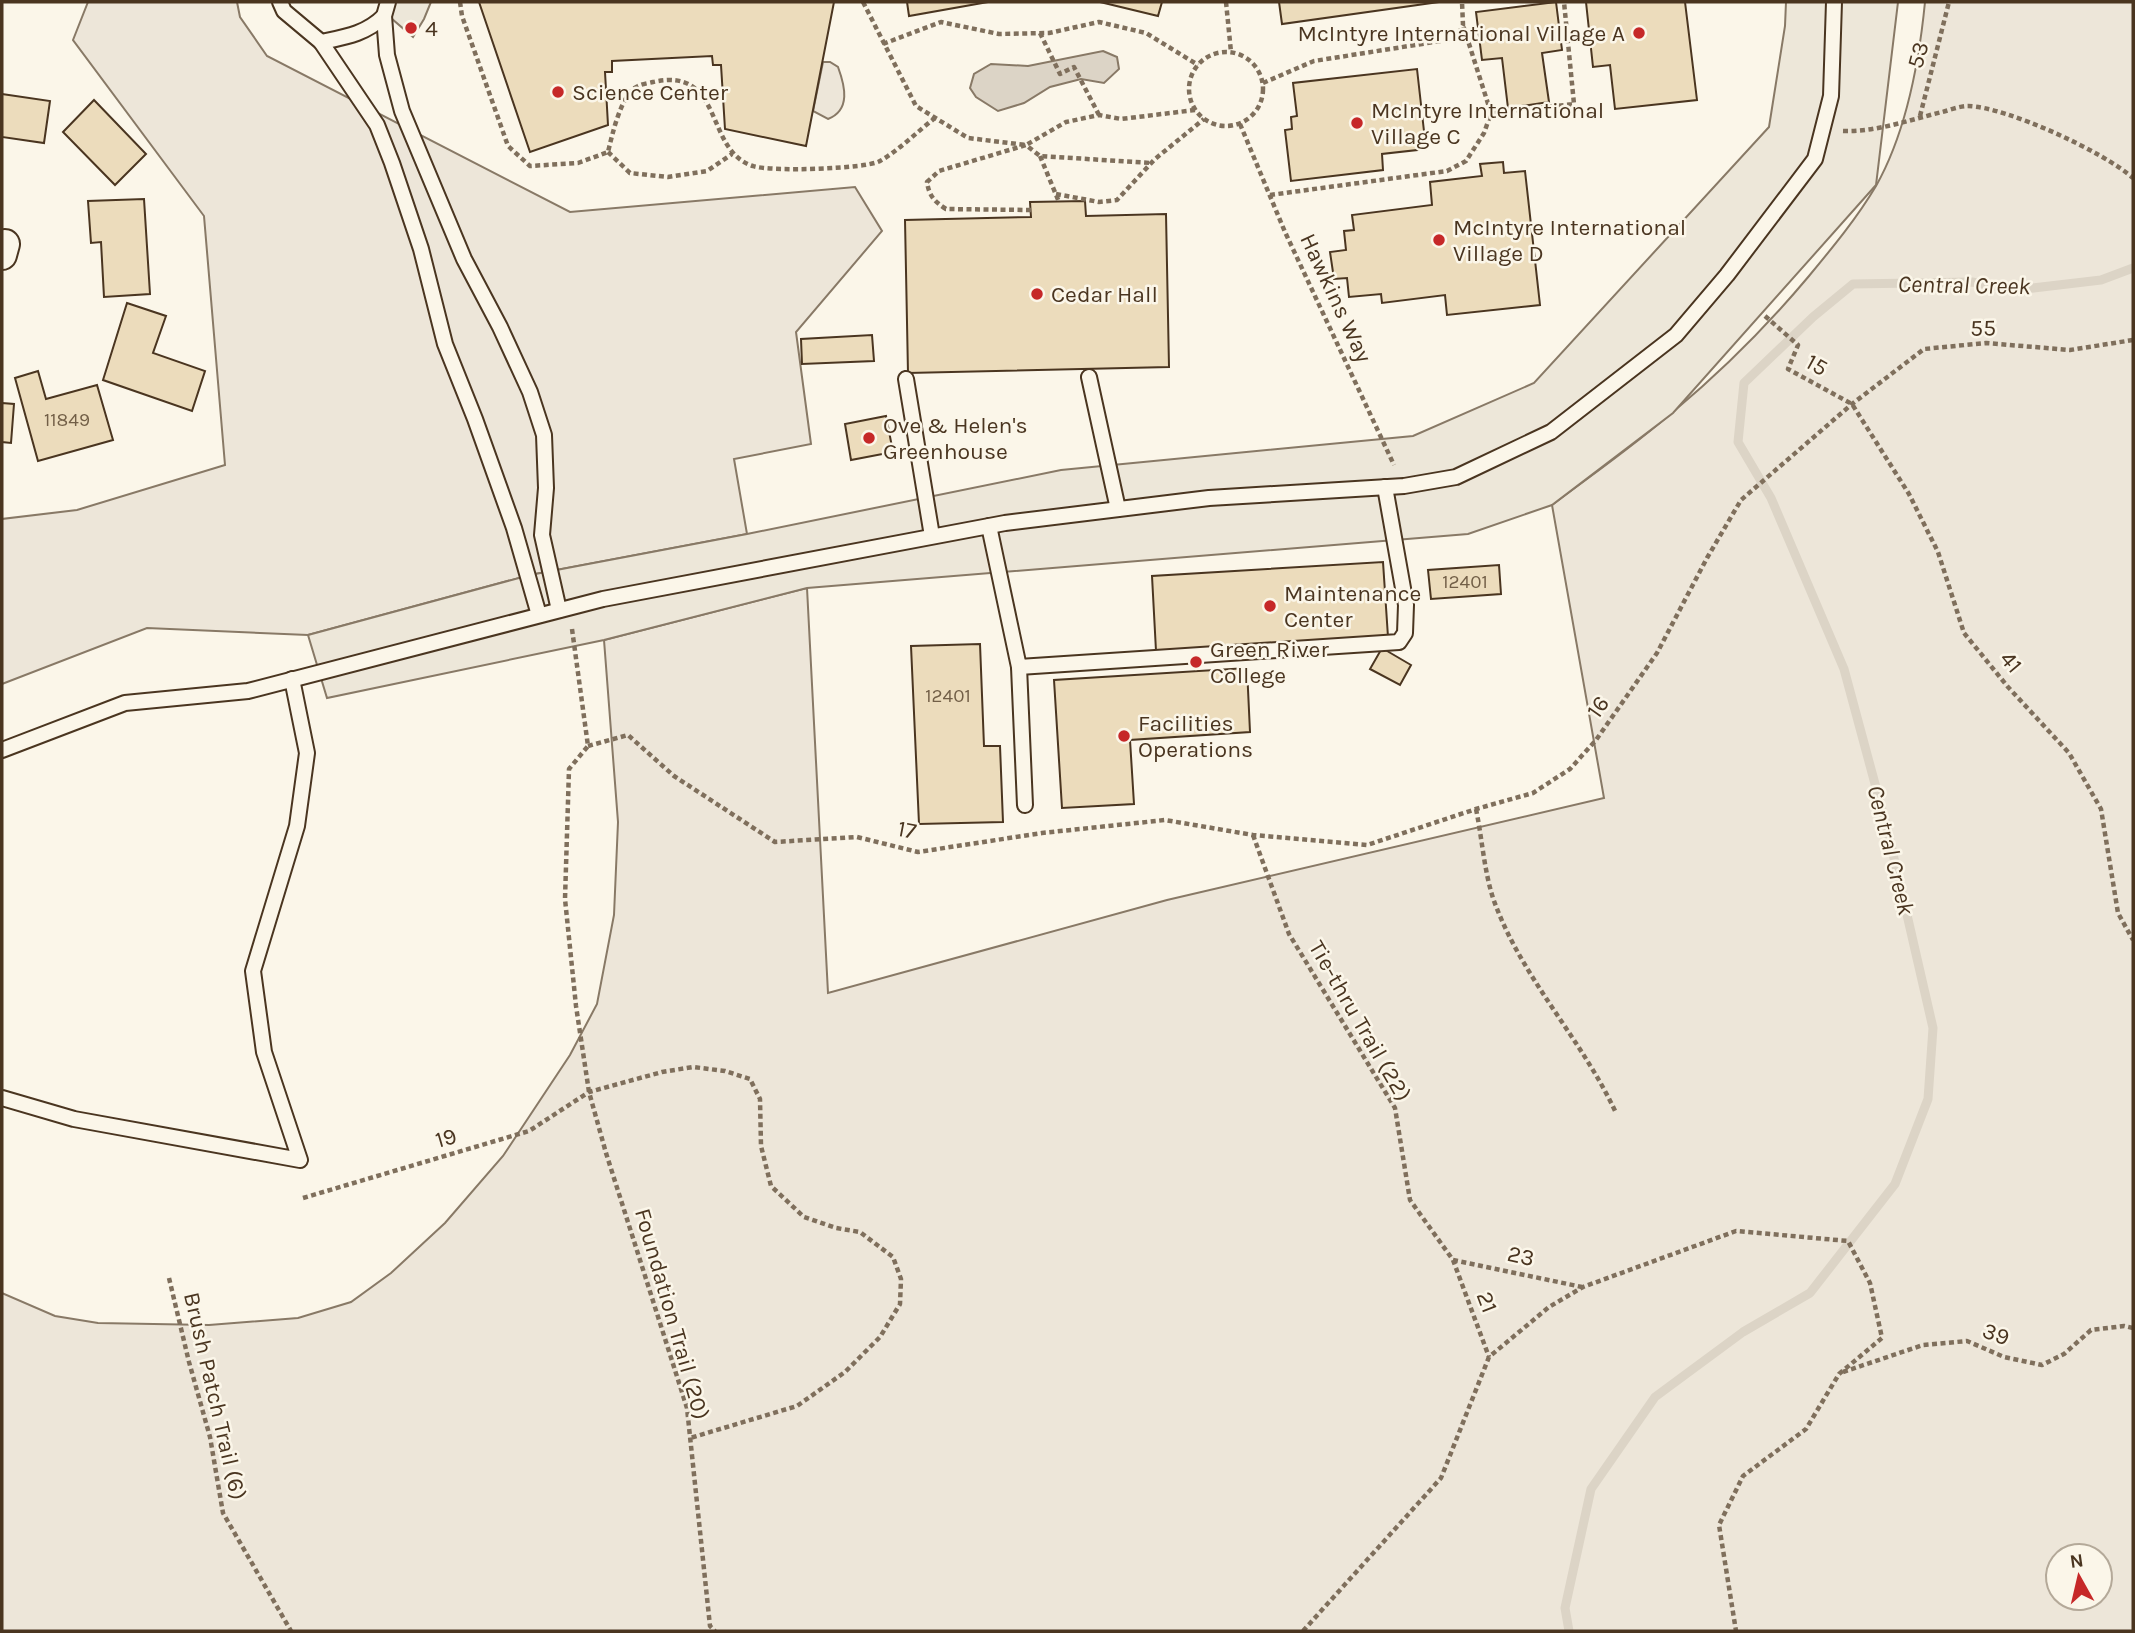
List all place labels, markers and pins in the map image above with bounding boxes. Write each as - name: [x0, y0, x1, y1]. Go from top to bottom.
- place label: 4: [425, 15, 438, 42]
- marker: 4: [403, 20, 419, 36]
- place label: McIntyre International Village A: [1297, 20, 1625, 47]
- marker: McIntyre International Village A: [1631, 25, 1647, 41]
- place label: Science Center: [572, 79, 729, 106]
- marker: Science Center: [550, 84, 566, 100]
- place label: McIntyre International Village C: [1371, 97, 1604, 150]
- marker: McIntyre International Village C: [1349, 115, 1365, 131]
- place label: McIntyre International Village D: [1453, 214, 1686, 267]
- marker: McIntyre International Village D: [1431, 232, 1447, 248]
- place label: Cedar Hall: [1051, 281, 1158, 308]
- marker: Cedar Hall: [1029, 286, 1045, 302]
- place label: Ove & Helen's Greenhouse: [883, 412, 1028, 465]
- marker: Ove & Helen's Greenhouse: [861, 430, 877, 446]
- place label: Maintenance Center: [1284, 580, 1421, 633]
- marker: Maintenance Center: [1262, 598, 1278, 614]
- place label: Green River College: [1210, 636, 1329, 689]
- marker: Green River College: [1188, 654, 1204, 670]
- place label: Facilities Operations: [1138, 710, 1253, 763]
- marker: Facilities Operations: [1116, 728, 1132, 744]

